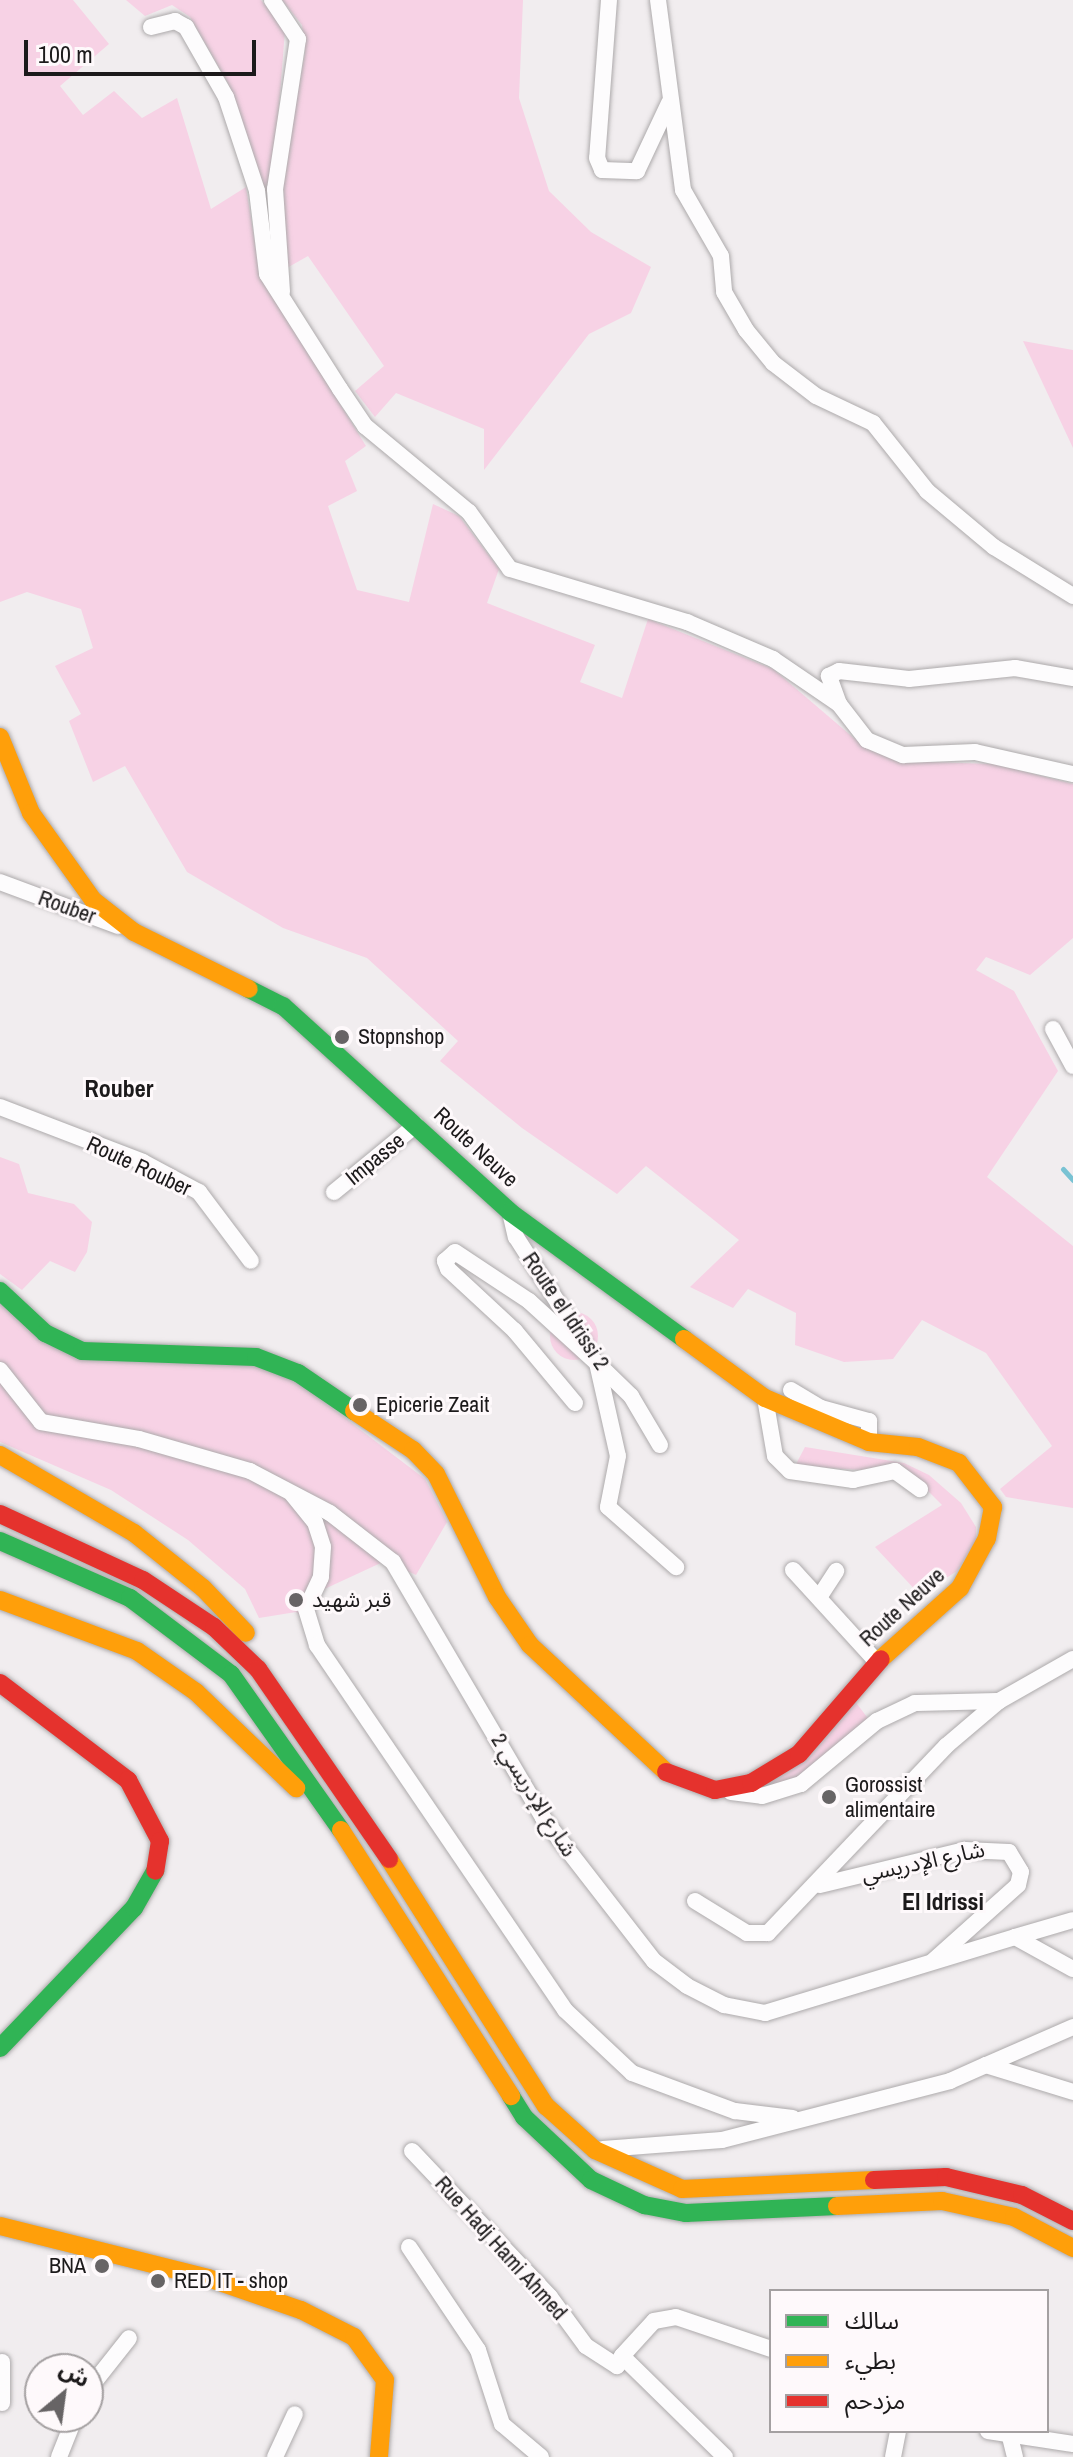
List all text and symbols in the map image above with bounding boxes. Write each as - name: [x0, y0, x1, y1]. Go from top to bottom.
- scale bar: [28, 24, 260, 74]
- text: 100 m: [38, 38, 93, 70]
- street label: Rouber: [35, 884, 99, 930]
- place label: Stopnshop: [358, 1024, 444, 1050]
- marker: Stopnshop: [333, 1028, 351, 1046]
- district label: Rouber: [85, 1075, 153, 1103]
- street label: Route Neuve: [428, 1101, 524, 1193]
- street label: Impasse: [340, 1127, 410, 1191]
- street label: Route Rouber: [83, 1130, 195, 1202]
- street label: Route el Idrissi 2: [517, 1247, 615, 1375]
- place label: Epicerie Zeait: [376, 1392, 489, 1418]
- marker: Epicerie Zeait: [351, 1396, 369, 1414]
- street label: Route Neuve: [854, 1562, 950, 1652]
- place label: قبر شهيد: [312, 1587, 391, 1613]
- marker: قبر شهيد: [287, 1591, 305, 1609]
- street label: شارع الإدريسي 2: [486, 1728, 582, 1862]
- place label: Gorossist alimentaire: [845, 1771, 935, 1822]
- marker: Gorossist alimentaire: [820, 1788, 838, 1806]
- street label: شارع الإدريسي: [859, 1836, 987, 1888]
- district label: El Idrissi: [902, 1888, 984, 1916]
- street label: Rue Hadj Hami Ahmed: [429, 2170, 573, 2326]
- place label: BNA: [49, 2253, 86, 2279]
- marker: BNA: [93, 2257, 111, 2275]
- place label: RED IT - shop: [174, 2268, 288, 2294]
- marker: RED IT - shop: [149, 2272, 167, 2290]
- legend: [769, 2289, 1049, 2433]
- text: سالك: [845, 2304, 899, 2336]
- text: بطيء: [845, 2344, 896, 2376]
- north arrow: [24, 2353, 104, 2433]
- text: ش: [54, 2353, 95, 2394]
- text: مزدحم: [845, 2384, 905, 2416]

